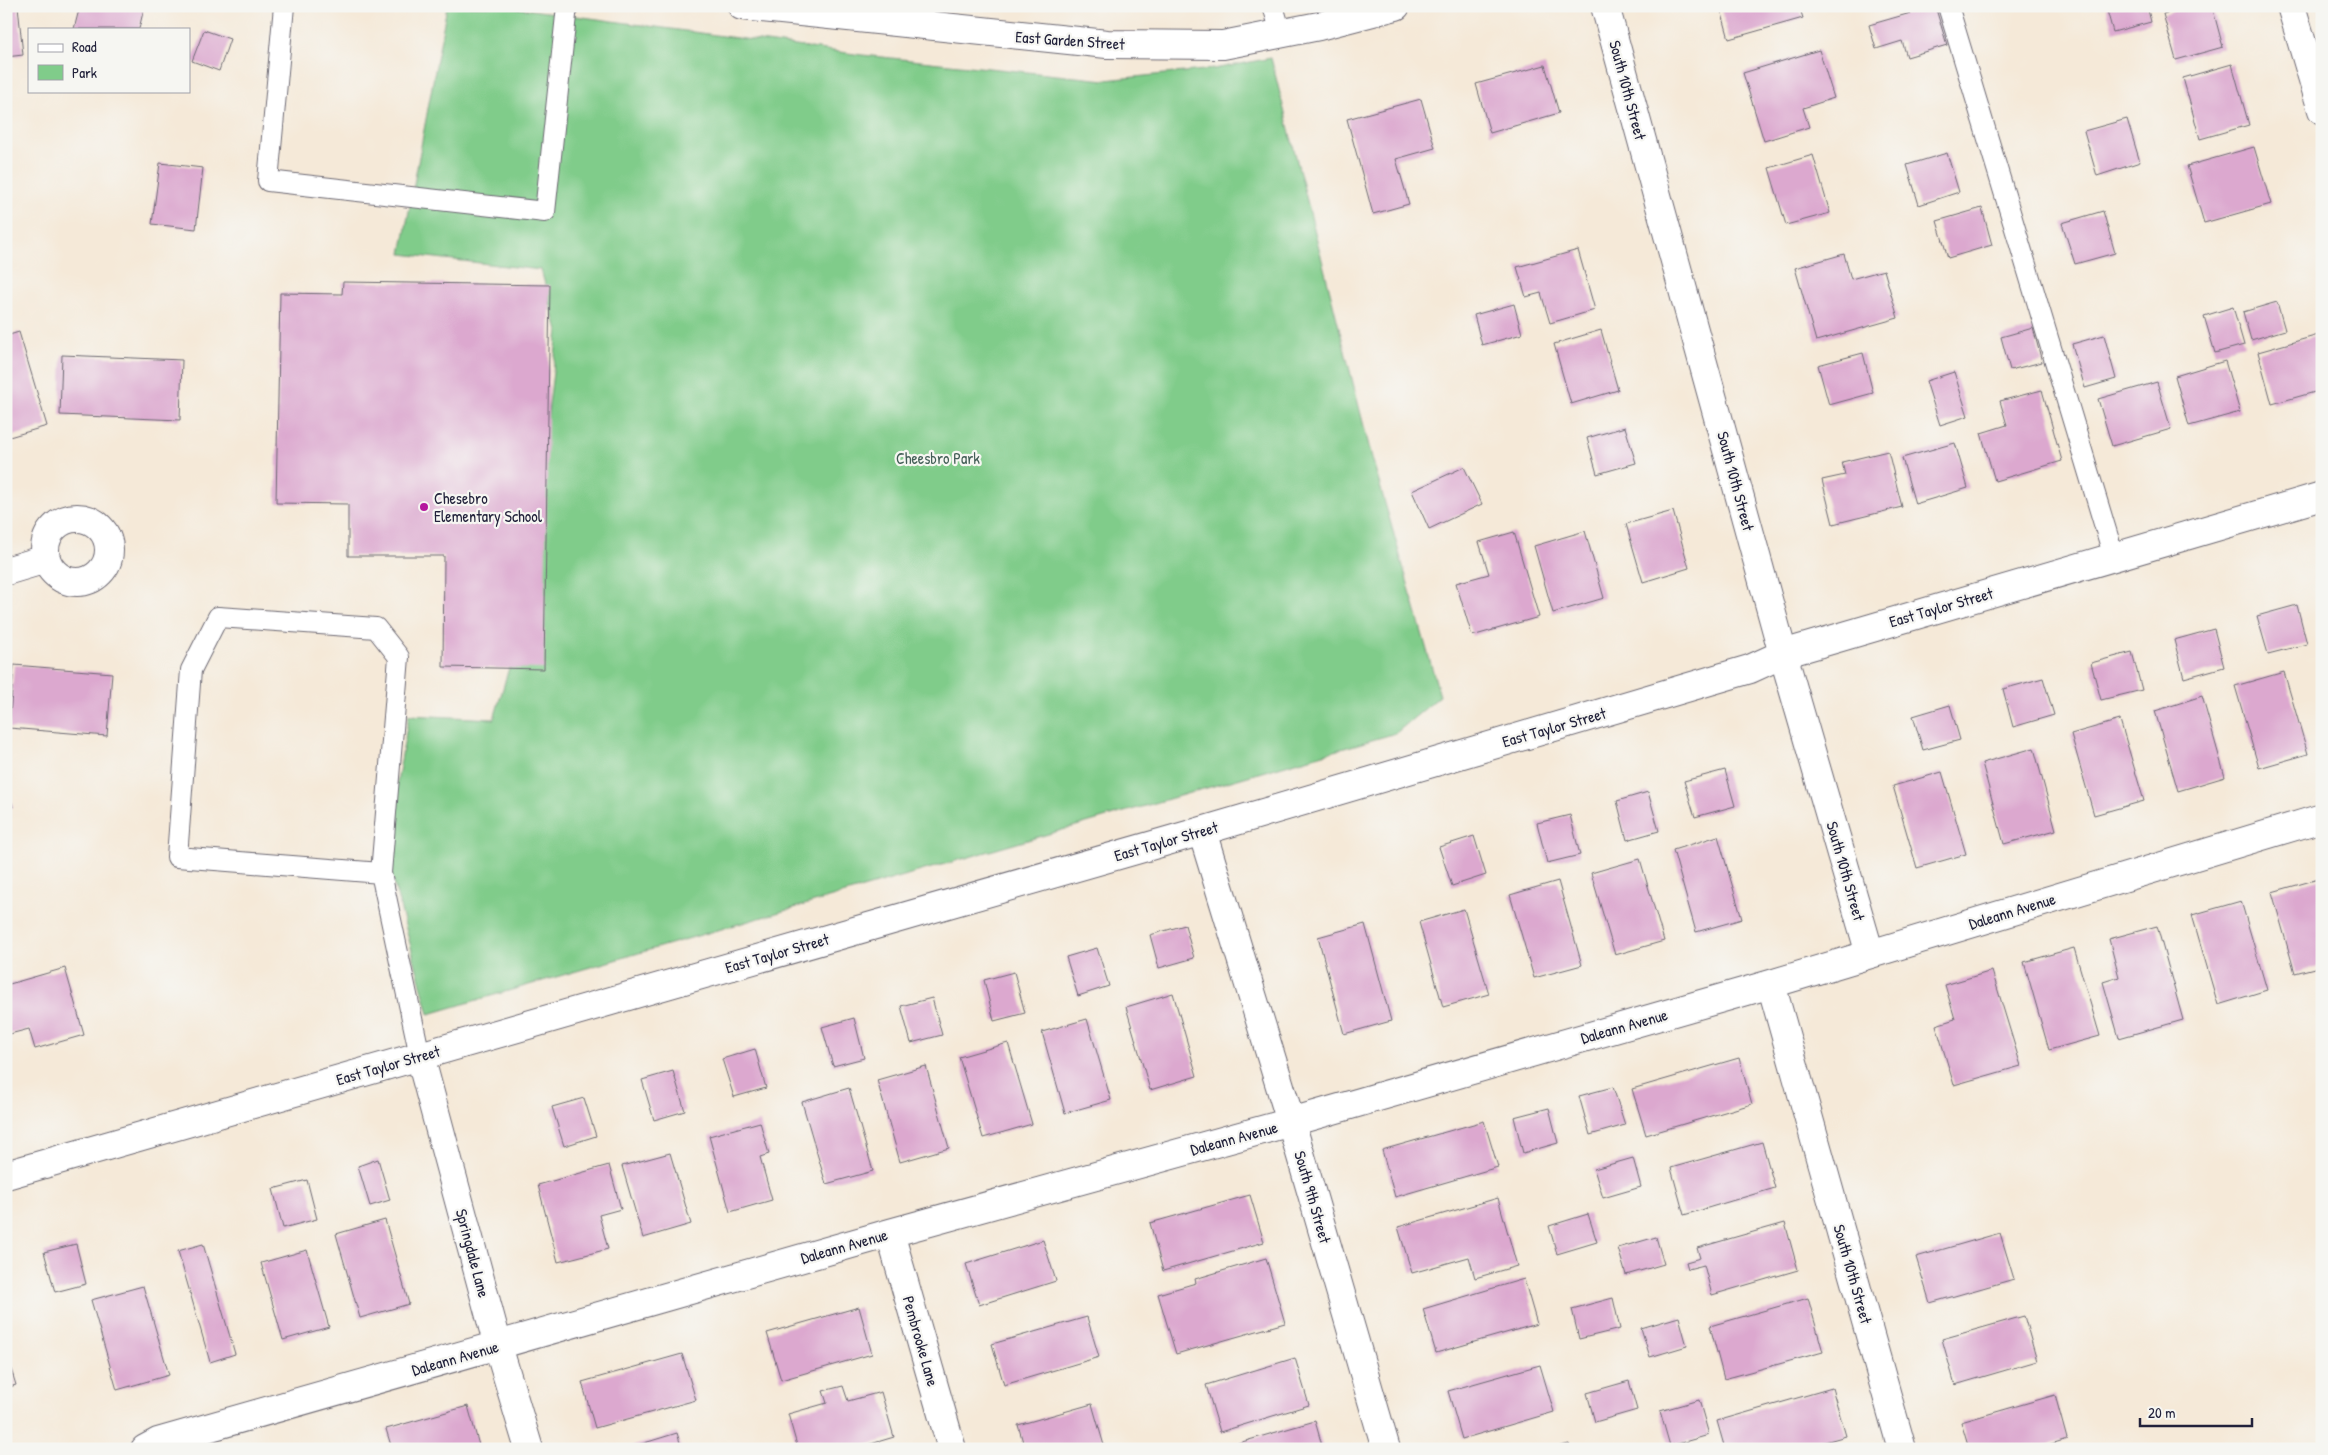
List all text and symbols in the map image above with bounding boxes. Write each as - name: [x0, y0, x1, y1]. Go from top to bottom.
- street label: East Garden Street: [1015, 25, 1126, 55]
- legend: [28, 28, 190, 92]
- text: Road: [72, 36, 97, 57]
- street label: South 10th Street: [1604, 38, 1652, 143]
- text: Park: [72, 62, 97, 83]
- street label: South 10th Street: [1712, 429, 1760, 534]
- park label: Cheesbro Park: [896, 447, 980, 469]
- place label: Chesebro Elementary School: [434, 487, 543, 527]
- marker: Chesebro Elementary School: [418, 501, 430, 513]
- street label: East Taylor Street: [1887, 582, 1996, 632]
- street label: East Taylor Street: [1500, 702, 1609, 752]
- street label: East Taylor Street: [1112, 816, 1221, 866]
- street label: South 10th Street: [1821, 819, 1871, 924]
- street label: Daleann Avenue: [1966, 887, 2059, 935]
- street label: East Taylor Street: [723, 928, 832, 978]
- street label: Daleann Avenue: [1578, 1003, 1671, 1049]
- street label: East Taylor Street: [334, 1040, 443, 1090]
- street label: Daleann Avenue: [1188, 1116, 1281, 1160]
- street label: South 9th Street: [1289, 1148, 1337, 1246]
- street label: Springdale Lane: [451, 1206, 496, 1300]
- street label: South 10th Street: [1828, 1222, 1878, 1327]
- street label: Daleann Avenue: [798, 1223, 891, 1269]
- street label: Pembrooke Lane: [898, 1293, 945, 1389]
- street label: Daleann Avenue: [409, 1335, 502, 1381]
- scale bar: [2140, 1395, 2253, 1427]
- text: 20 m: [2148, 1402, 2175, 1423]

